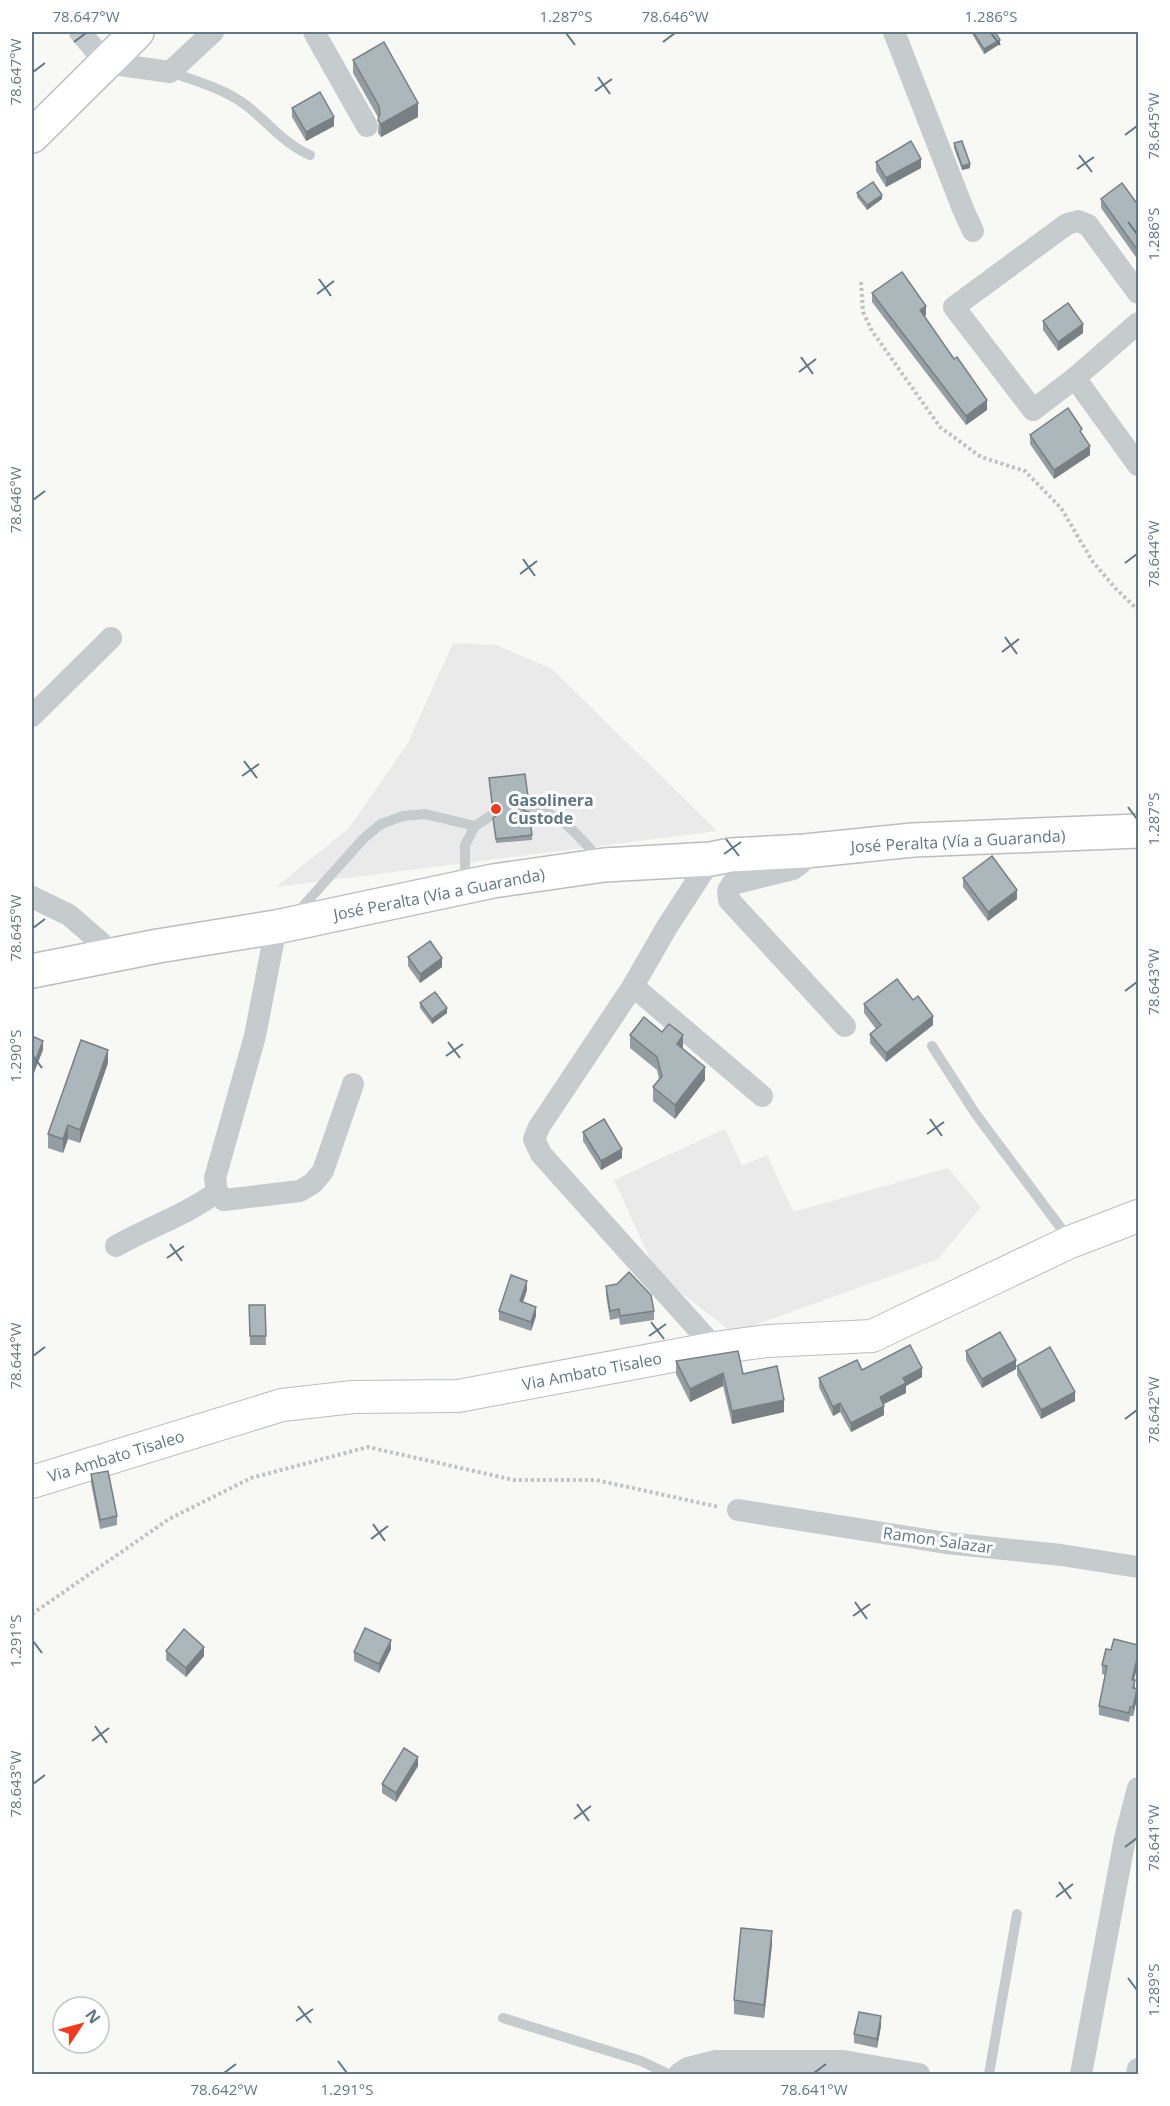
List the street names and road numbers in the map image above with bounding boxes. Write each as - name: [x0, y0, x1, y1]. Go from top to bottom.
- street label: José Peralta (Vía a Guaranda): [848, 824, 1066, 858]
- street label: José Peralta (Vía a Guaranda): [329, 863, 547, 926]
- street label: Via Ambato Tisaleo: [520, 1347, 664, 1395]
- street label: Via Ambato Tisaleo: [45, 1425, 187, 1487]
- street label: Ramon Salazar: [882, 1521, 995, 1559]

